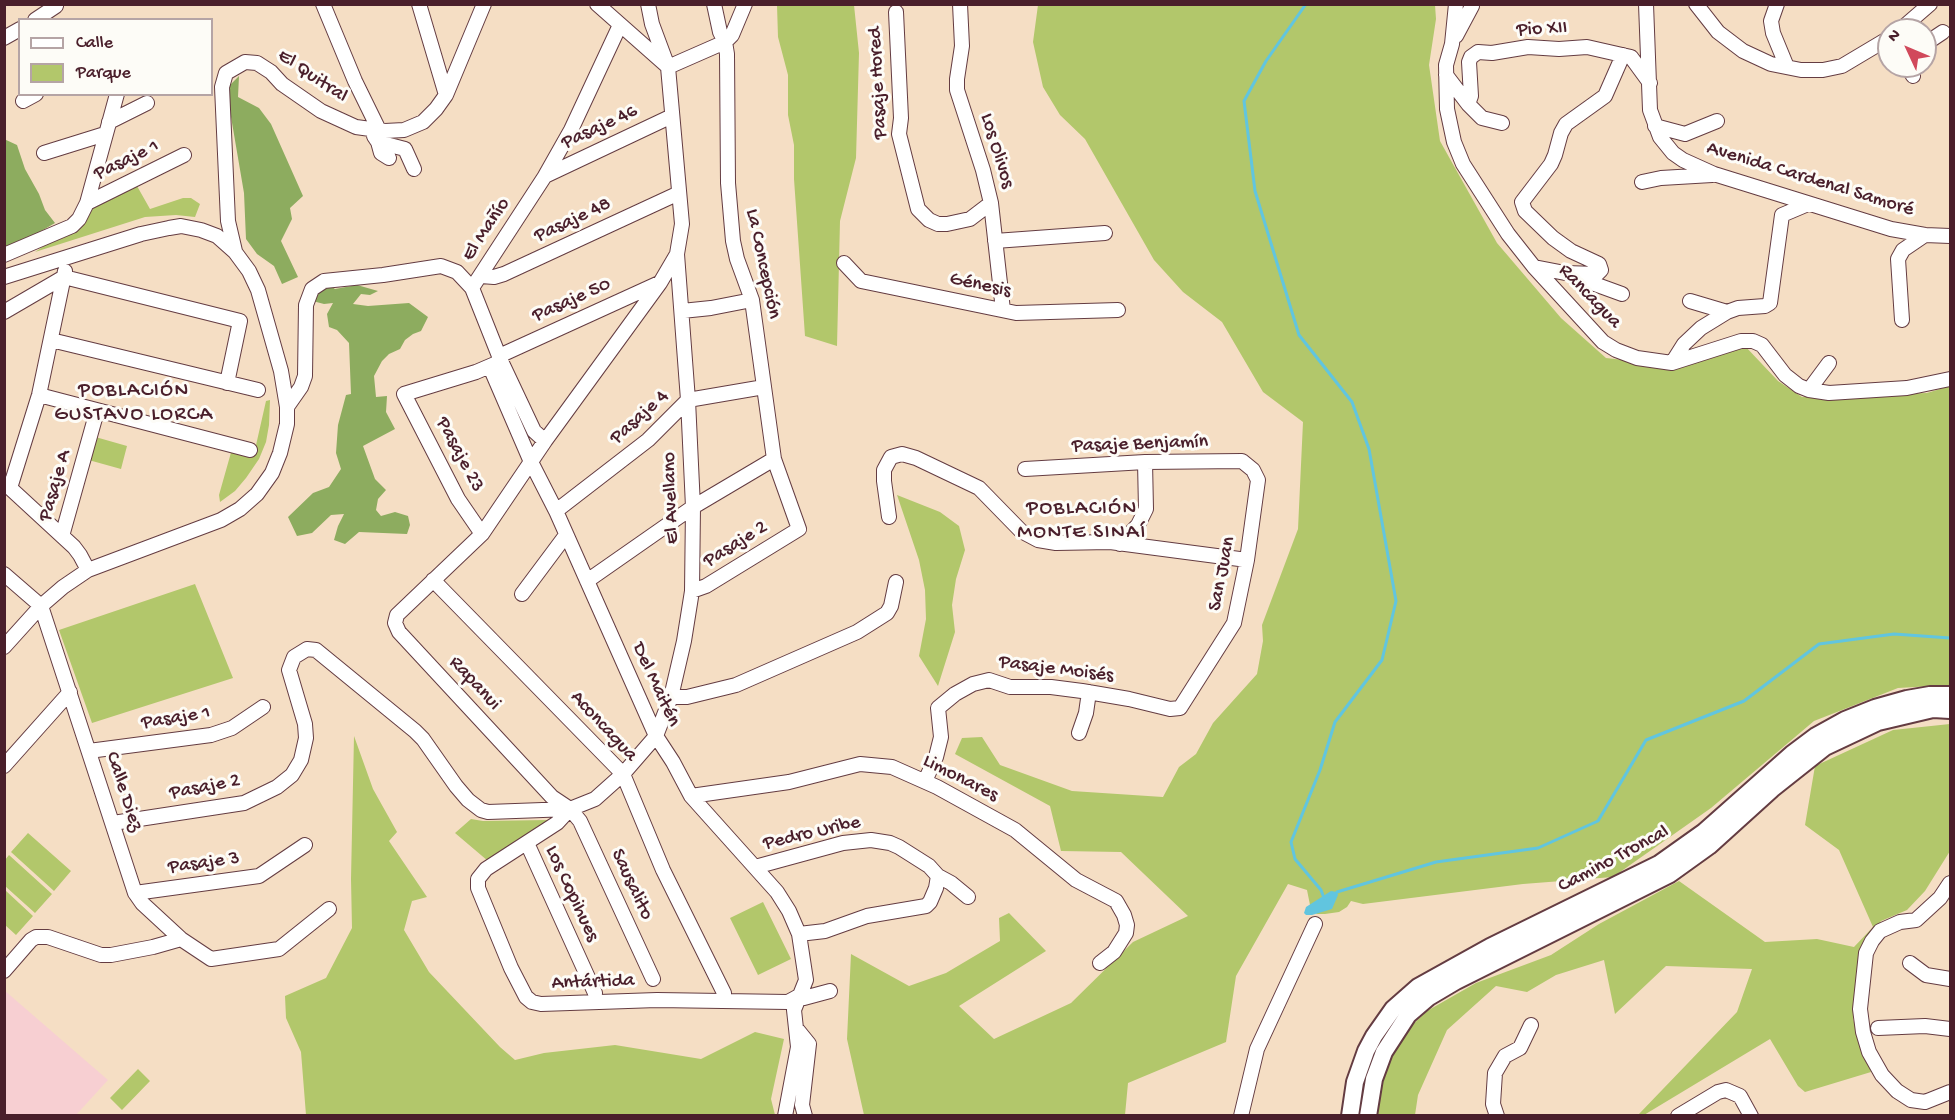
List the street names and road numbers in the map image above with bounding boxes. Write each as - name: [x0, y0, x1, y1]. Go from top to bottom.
- street label: Pio XII: [1516, 17, 1568, 43]
- street label: Pasaje Hored: [864, 26, 894, 140]
- street label: El Quitral: [272, 45, 352, 109]
- street label: Pasaje 46: [558, 100, 642, 156]
- street label: Los Olivos: [973, 111, 1019, 191]
- street label: Pasaje 1: [90, 135, 164, 187]
- street label: Avenida Cardenal Samoré: [1703, 137, 1917, 223]
- street label: Pasaje 48: [531, 193, 615, 249]
- street label: El Mañío: [458, 194, 516, 266]
- street label: La Concepción: [739, 207, 785, 321]
- street label: Rancagua: [1552, 260, 1626, 334]
- street label: Génesis: [947, 268, 1013, 304]
- street label: Pasaje 50: [529, 273, 615, 329]
- street label: Pasaje 4: [606, 385, 674, 451]
- street label: Pasaje 23: [429, 413, 489, 497]
- street label: Pasaje Benjamín: [1071, 431, 1209, 459]
- street label: Pasaje A: [34, 447, 78, 525]
- street label: El Avellano: [658, 451, 686, 545]
- street label: Pasaje 2: [699, 516, 773, 574]
- street label: San Juan: [1204, 535, 1242, 613]
- street label: Del Maitén: [625, 639, 685, 731]
- street label: Pasaje Moisés: [997, 651, 1115, 689]
- street label: Rapanui: [443, 652, 505, 716]
- street label: Aconcagua: [564, 687, 642, 767]
- street label: Pasaje 1: [140, 702, 212, 736]
- street label: Calle Diez: [99, 749, 147, 835]
- street label: Limonares: [918, 750, 1002, 808]
- street label: Pasaje 2: [168, 769, 242, 807]
- street label: Pedro Uribe: [761, 811, 863, 857]
- street label: Camino Troncal: [1554, 821, 1674, 899]
- street label: Los Copihues: [538, 842, 604, 946]
- street label: Sausalito: [604, 846, 658, 924]
- street label: Pasaje 3: [167, 847, 241, 881]
- street label: Antártida: [551, 970, 635, 996]

